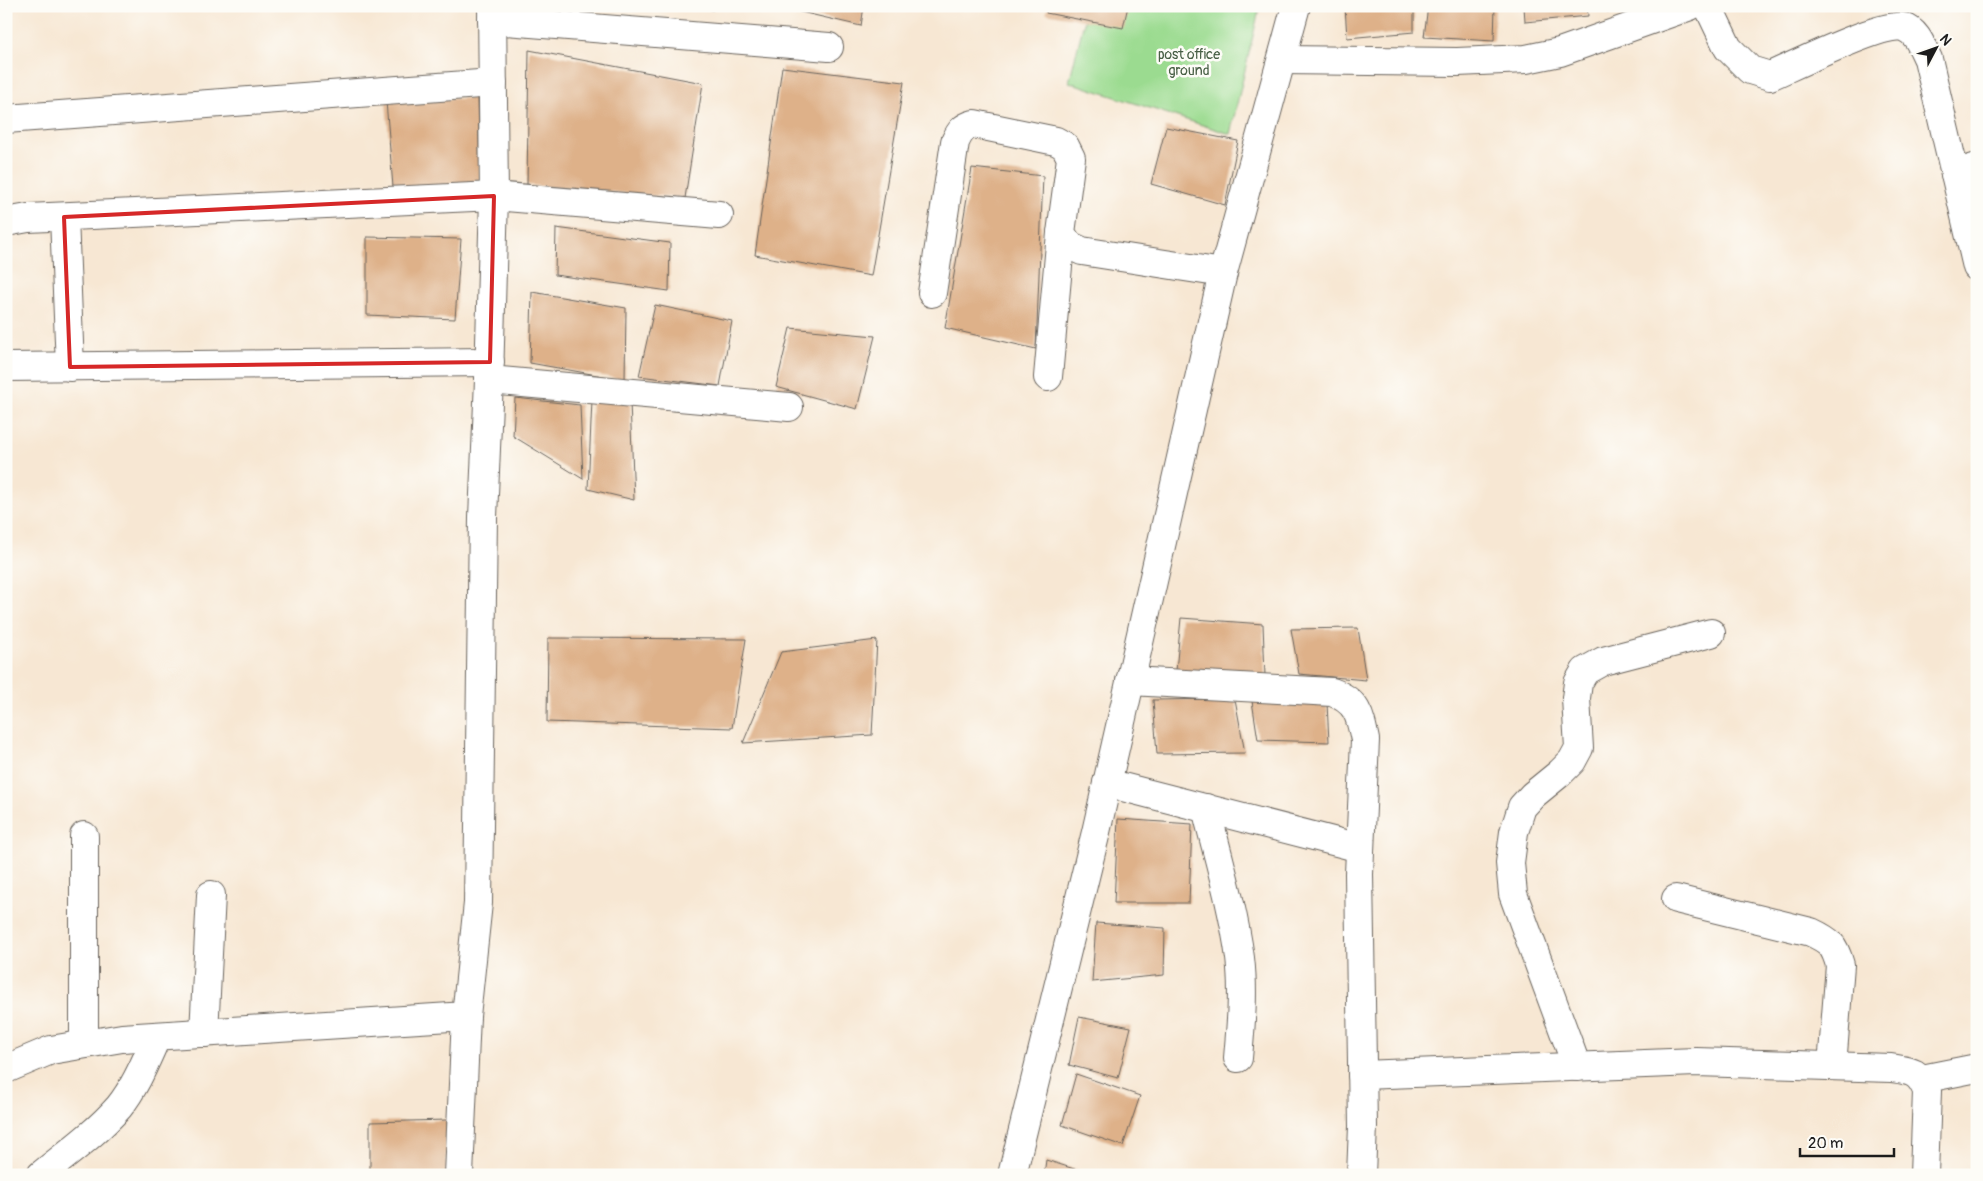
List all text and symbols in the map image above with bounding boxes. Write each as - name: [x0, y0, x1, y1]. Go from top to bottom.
- north arrow: [1910, 22, 1960, 72]
- text: N: [1936, 31, 1955, 49]
- park label: post office ground: [1158, 46, 1220, 79]
- scale bar: [1800, 1126, 1894, 1158]
- text: 20 m: [1808, 1134, 1843, 1153]

